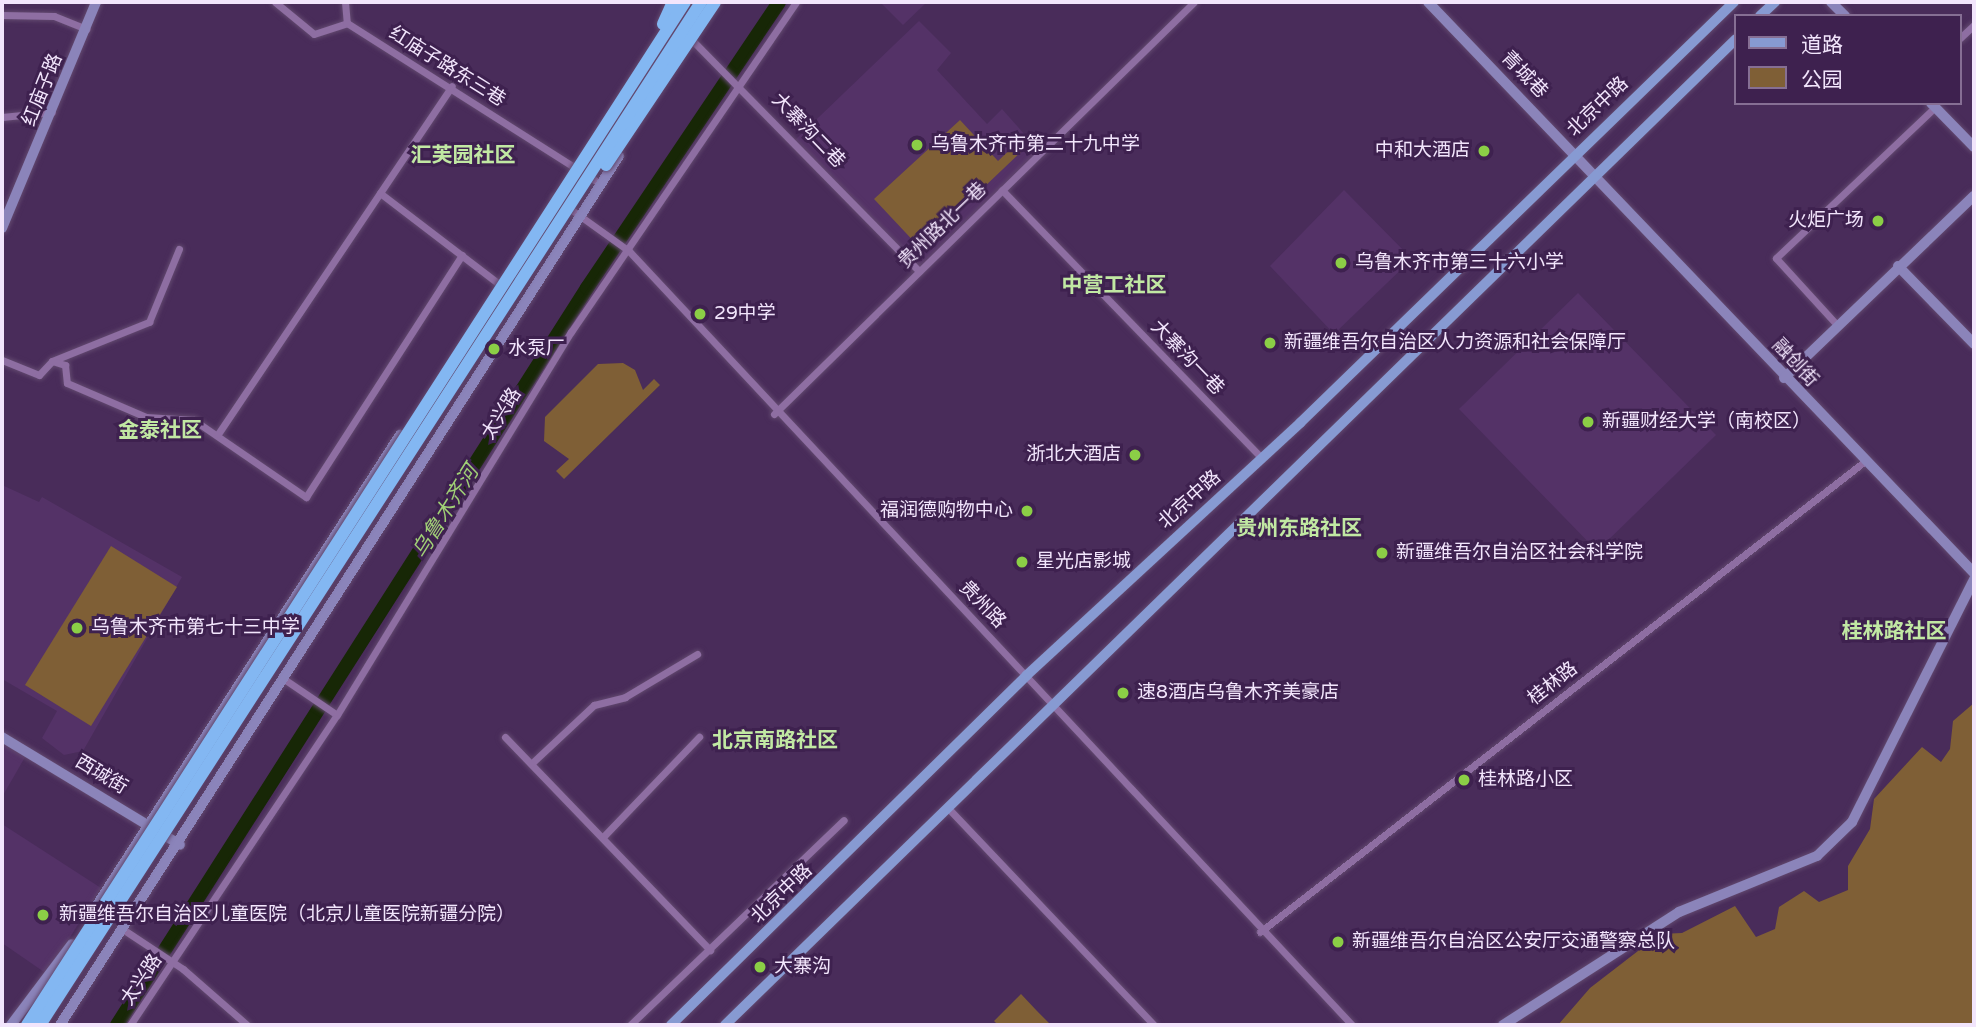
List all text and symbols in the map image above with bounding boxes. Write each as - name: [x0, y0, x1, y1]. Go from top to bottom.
- legend: [1734, 14, 1962, 105]
- street label: 红庙子路东三巷: [385, 22, 509, 112]
- text: 道路: [1801, 33, 1843, 58]
- street label: 青城巷: [1496, 47, 1552, 103]
- street label: 红庙子路: [18, 50, 68, 130]
- text: 公园: [1801, 68, 1843, 93]
- street label: 北京中路: [1563, 72, 1633, 142]
- street label: 大寨沟二巷: [767, 89, 849, 173]
- place label: 乌鲁木齐市第二十九中学: [931, 134, 1140, 156]
- marker: 乌鲁木齐市第二十九中学: [909, 137, 925, 153]
- place label: 中和大酒店: [1375, 140, 1470, 162]
- district label: 汇芙园社区: [411, 143, 515, 169]
- marker: 中和大酒店: [1476, 143, 1492, 159]
- street label: 贵州路北一巷: [894, 178, 992, 274]
- place label: 火炬广场: [1788, 210, 1864, 232]
- marker: 火炬广场: [1870, 213, 1886, 229]
- place label: 乌鲁木齐市第三十六小学: [1355, 252, 1564, 274]
- marker: 乌鲁木齐市第三十六小学: [1333, 255, 1349, 271]
- district label: 中营工社区: [1062, 273, 1166, 299]
- place label: 29中学: [714, 303, 776, 325]
- marker: 29中学: [692, 306, 708, 322]
- street label: 大寨沟一巷: [1146, 316, 1228, 400]
- place label: 新疆维吾尔自治区人力资源和社会保障厅: [1284, 332, 1626, 354]
- street label: 融创街: [1767, 334, 1823, 392]
- marker: 新疆维吾尔自治区人力资源和社会保障厅: [1262, 335, 1278, 351]
- place label: 水泵厂: [508, 338, 565, 360]
- marker: 水泵厂: [486, 341, 502, 357]
- street label: 太兴路: [477, 384, 527, 444]
- place label: 新疆财经大学（南校区）: [1602, 411, 1811, 433]
- marker: 新疆财经大学（南校区）: [1580, 414, 1596, 430]
- district label: 金泰社区: [118, 418, 202, 444]
- place label: 浙北大酒店: [1026, 444, 1121, 466]
- marker: 浙北大酒店: [1127, 447, 1143, 463]
- water label: 乌鲁木齐河: [407, 461, 485, 563]
- street label: 北京中路: [1154, 466, 1226, 534]
- place label: 福润德购物中心: [880, 500, 1013, 522]
- marker: 福润德购物中心: [1019, 503, 1035, 519]
- district label: 贵州东路社区: [1236, 516, 1362, 542]
- place label: 新疆维吾尔自治区社会科学院: [1396, 542, 1643, 564]
- marker: 新疆维吾尔自治区社会科学院: [1374, 545, 1390, 561]
- place label: 星光店影城: [1036, 551, 1131, 573]
- marker: 星光店影城: [1014, 554, 1030, 570]
- street label: 贵州路: [954, 577, 1010, 633]
- place label: 乌鲁木齐市第七十三中学: [91, 617, 300, 639]
- district label: 桂林路社区: [1842, 619, 1946, 645]
- marker: 乌鲁木齐市第七十三中学: [69, 620, 85, 636]
- street label: 桂林路: [1524, 657, 1582, 711]
- place label: 速8酒店乌鲁木齐美豪店: [1137, 682, 1339, 704]
- marker: 速8酒店乌鲁木齐美豪店: [1115, 685, 1131, 701]
- district label: 北京南路社区: [712, 728, 838, 754]
- street label: 西珹街: [71, 751, 131, 799]
- place label: 桂林路小区: [1478, 769, 1573, 791]
- marker: 桂林路小区: [1456, 772, 1472, 788]
- street label: 北京中路: [747, 859, 817, 929]
- place label: 新疆维吾尔自治区儿童医院（北京儿童医院新疆分院）: [59, 904, 515, 926]
- marker: 新疆维吾尔自治区儿童医院（北京儿童医院新疆分院）: [33, 905, 53, 925]
- place label: 新疆维吾尔自治区公安厅交通警察总队: [1352, 931, 1675, 953]
- marker: 新疆维吾尔自治区公安厅交通警察总队: [1330, 934, 1346, 950]
- street label: 太兴路: [117, 950, 167, 1010]
- place label: 大寨沟: [774, 956, 831, 978]
- marker: 大寨沟: [752, 959, 768, 975]

